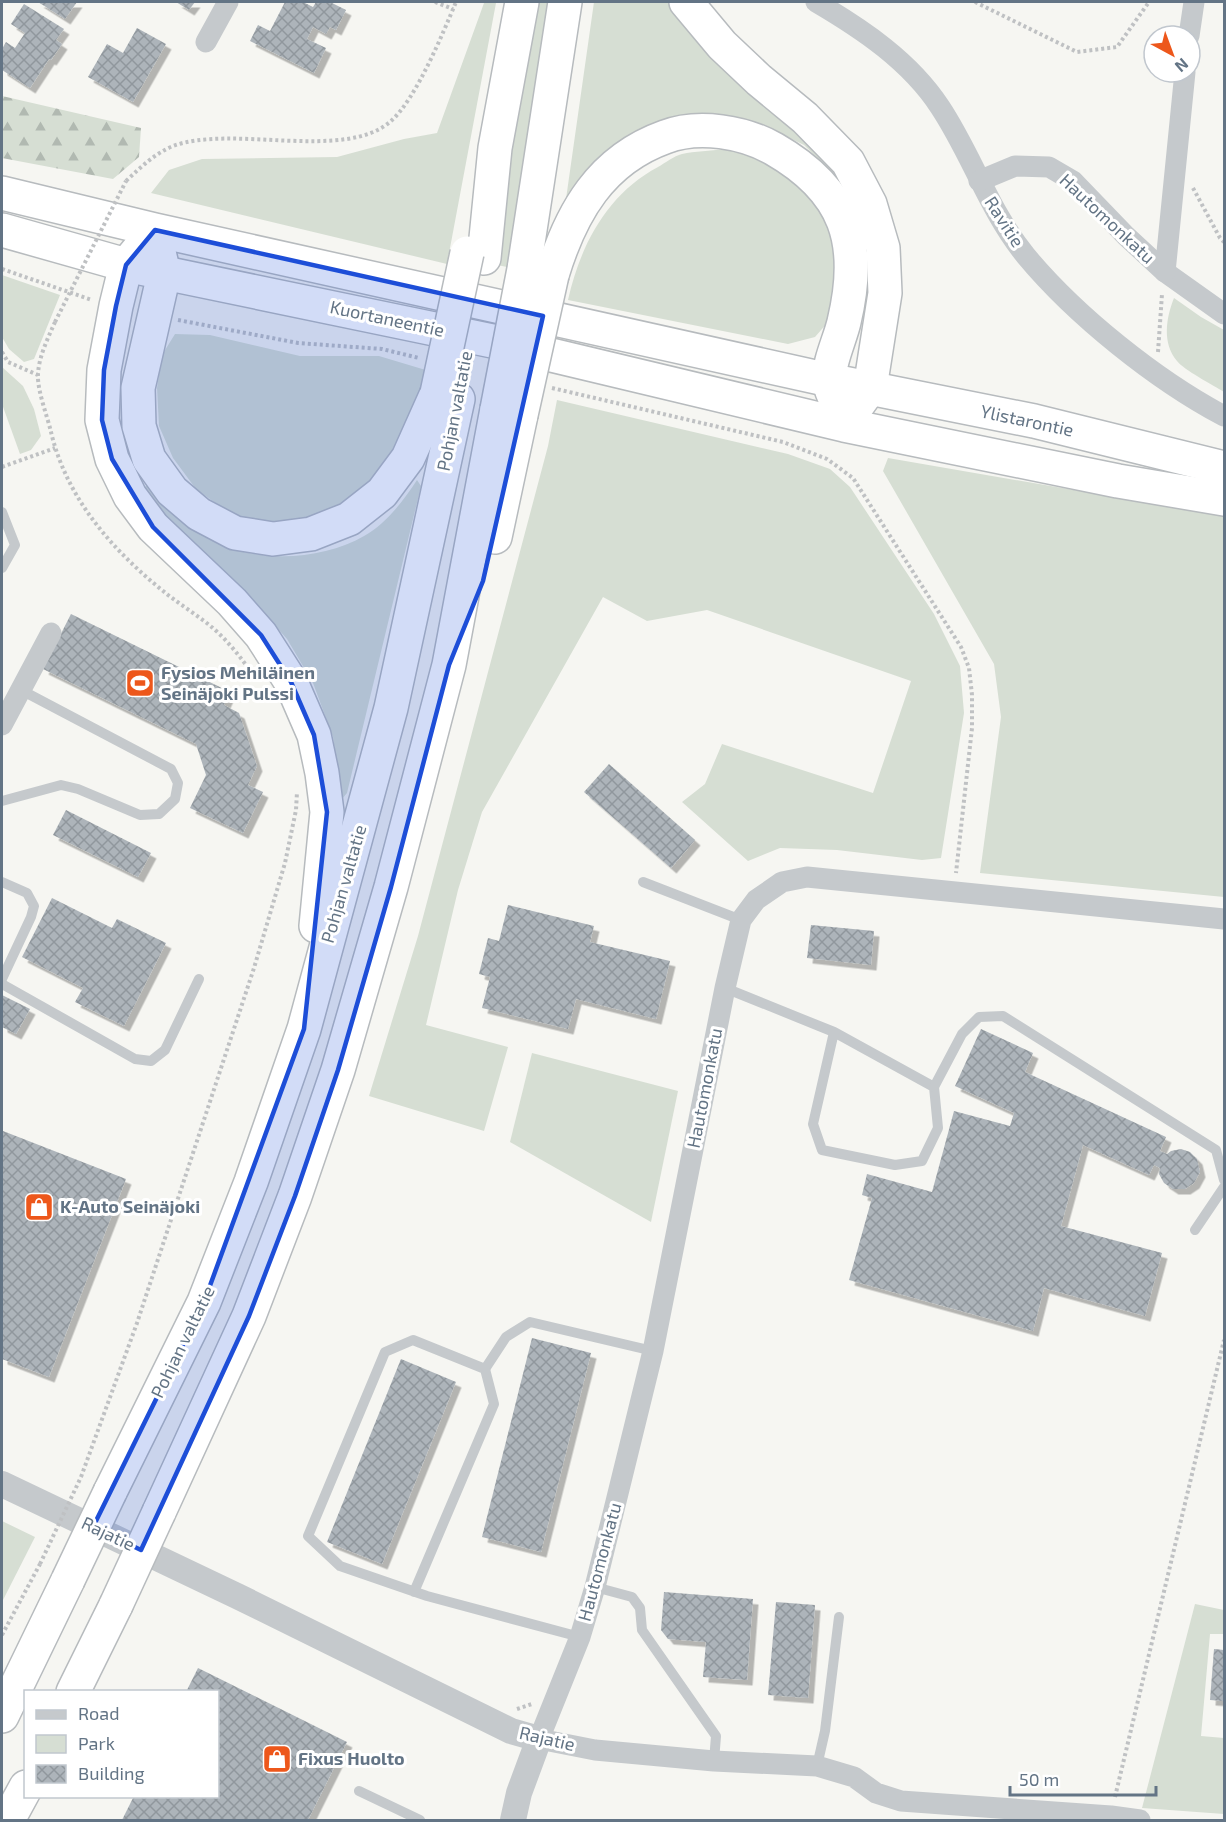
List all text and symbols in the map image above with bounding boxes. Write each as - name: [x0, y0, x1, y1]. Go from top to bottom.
- north arrow: [1142, 24, 1202, 84]
- text: N: [1172, 55, 1193, 77]
- street label: Hautomonkatu: [1056, 169, 1160, 268]
- street label: Ravitie: [980, 192, 1029, 251]
- street label: Kuortaneentie: [328, 295, 446, 341]
- street label: Pohjan valtatie: [432, 349, 476, 473]
- street label: Ylistarontie: [979, 399, 1076, 441]
- place label: Fysios Mehiläinen Seinäjoki Pulssi: [161, 661, 315, 704]
- sports icon: Fysios Mehiläinen Seinäjoki Pulssi: [124, 667, 156, 699]
- street label: Pohjan valtatie: [316, 822, 370, 945]
- street label: Hautomonkatu: [682, 1026, 726, 1150]
- shop icon: K-Auto Seinäjoki: [23, 1191, 55, 1223]
- place label: K-Auto Seinäjoki: [60, 1195, 200, 1217]
- street label: Pohjan valtatie: [145, 1282, 219, 1401]
- street label: Hautomonkatu: [573, 1500, 625, 1623]
- street label: Rajatie: [78, 1511, 139, 1555]
- legend: [24, 1690, 219, 1798]
- text: Road: [78, 1702, 119, 1724]
- street label: Rajatie: [517, 1721, 577, 1755]
- text: Park: [78, 1732, 115, 1754]
- shop icon: Fixus Huolto: [261, 1743, 293, 1775]
- place label: Fixus Huolto: [298, 1747, 405, 1769]
- scale bar: [1010, 1759, 1156, 1797]
- text: Building: [78, 1762, 145, 1784]
- text: 50 m: [1019, 1768, 1059, 1790]

